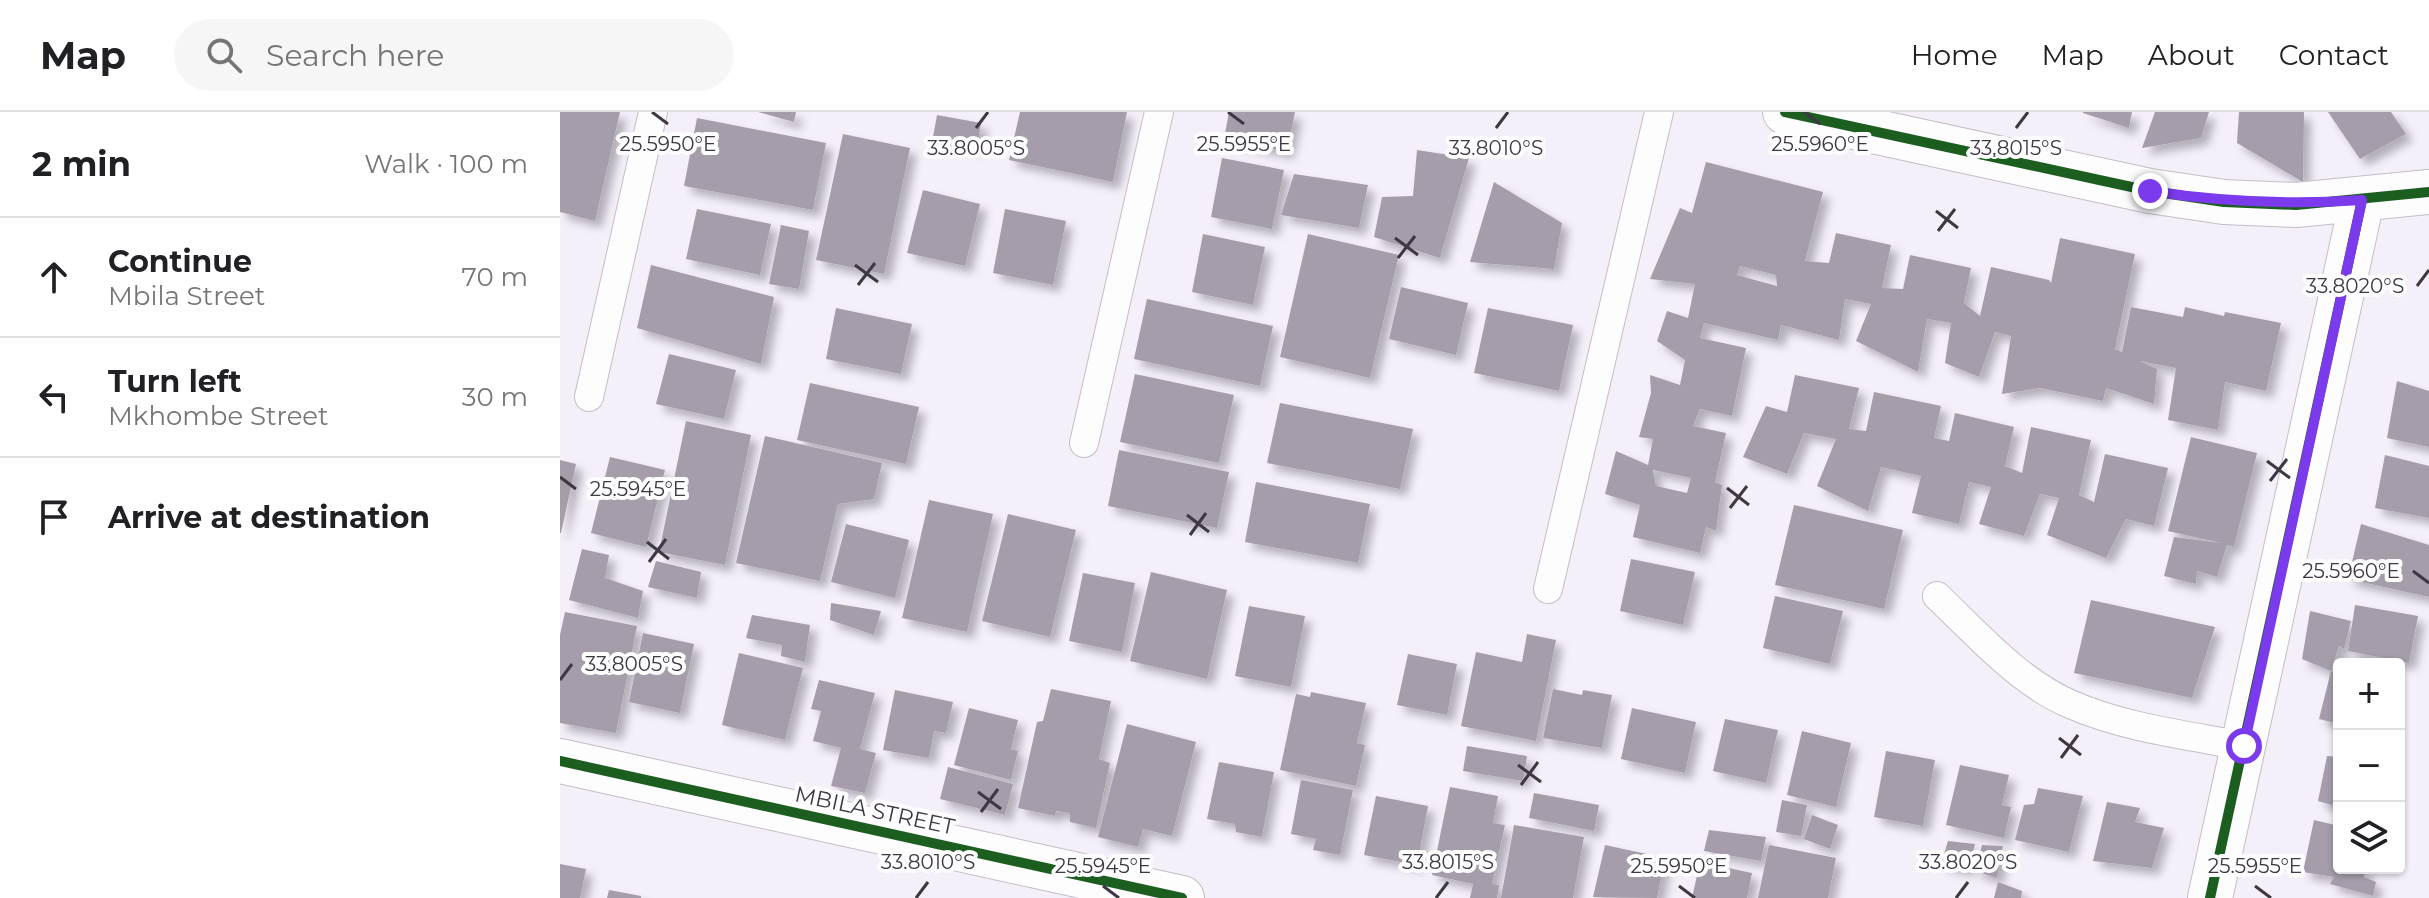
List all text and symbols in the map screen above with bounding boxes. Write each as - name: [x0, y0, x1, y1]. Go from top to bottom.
- search box: [174, 19, 734, 91]
- text: Map: [40, 32, 126, 79]
- icon: search: [202, 33, 246, 77]
- text: Search here: [266, 37, 444, 74]
- text: Home: [1911, 38, 1998, 72]
- text: Map: [2042, 38, 2104, 72]
- text: About: [2148, 38, 2235, 72]
- text: Contact: [2279, 38, 2389, 72]
- text: 25.5950°E: [620, 132, 716, 156]
- text: 25.5955°E: [1197, 132, 1291, 156]
- text: 25.5960°E: [1771, 132, 1869, 156]
- text: 33.8005°S: [927, 136, 1025, 160]
- text: 33.8010°S: [1449, 136, 1543, 160]
- text: 33.8015°S: [1970, 136, 2062, 160]
- text: 2 min: [32, 143, 131, 185]
- text: Walk · 100 m: [364, 148, 528, 180]
- route end: [2132, 173, 2168, 209]
- text: Continue: [108, 243, 252, 280]
- icon: ahead: [32, 255, 76, 299]
- text: 70 m: [462, 261, 528, 293]
- text: 33.8020°S: [2306, 274, 2404, 298]
- text: Mbila Street: [108, 280, 265, 312]
- text: Turn left: [108, 363, 241, 400]
- icon: left: [32, 375, 76, 419]
- text: 30 m: [462, 381, 528, 413]
- text: Mkhombe Street: [108, 400, 329, 432]
- text: 25.5945°E: [590, 477, 686, 501]
- icon: arrive: [32, 495, 76, 539]
- text: Arrive at destination: [108, 499, 430, 536]
- text: 25.5960°E: [2302, 559, 2400, 583]
- text: 33.8005°S: [585, 652, 683, 676]
- map controls: [2333, 658, 2405, 874]
- button: +: [2333, 658, 2405, 730]
- route start: [2226, 728, 2262, 764]
- button: −: [2333, 730, 2405, 802]
- street label: MBILA STREET: [793, 780, 958, 841]
- button: layers: [2333, 802, 2405, 874]
- text: 33.8010°S: [881, 850, 975, 874]
- text: 33.8015°S: [1402, 850, 1494, 874]
- text: 33.8020°S: [1919, 850, 2017, 874]
- text: 25.5945°E: [1055, 854, 1151, 878]
- text: 25.5950°E: [1631, 854, 1727, 878]
- text: 25.5955°E: [2208, 854, 2302, 878]

